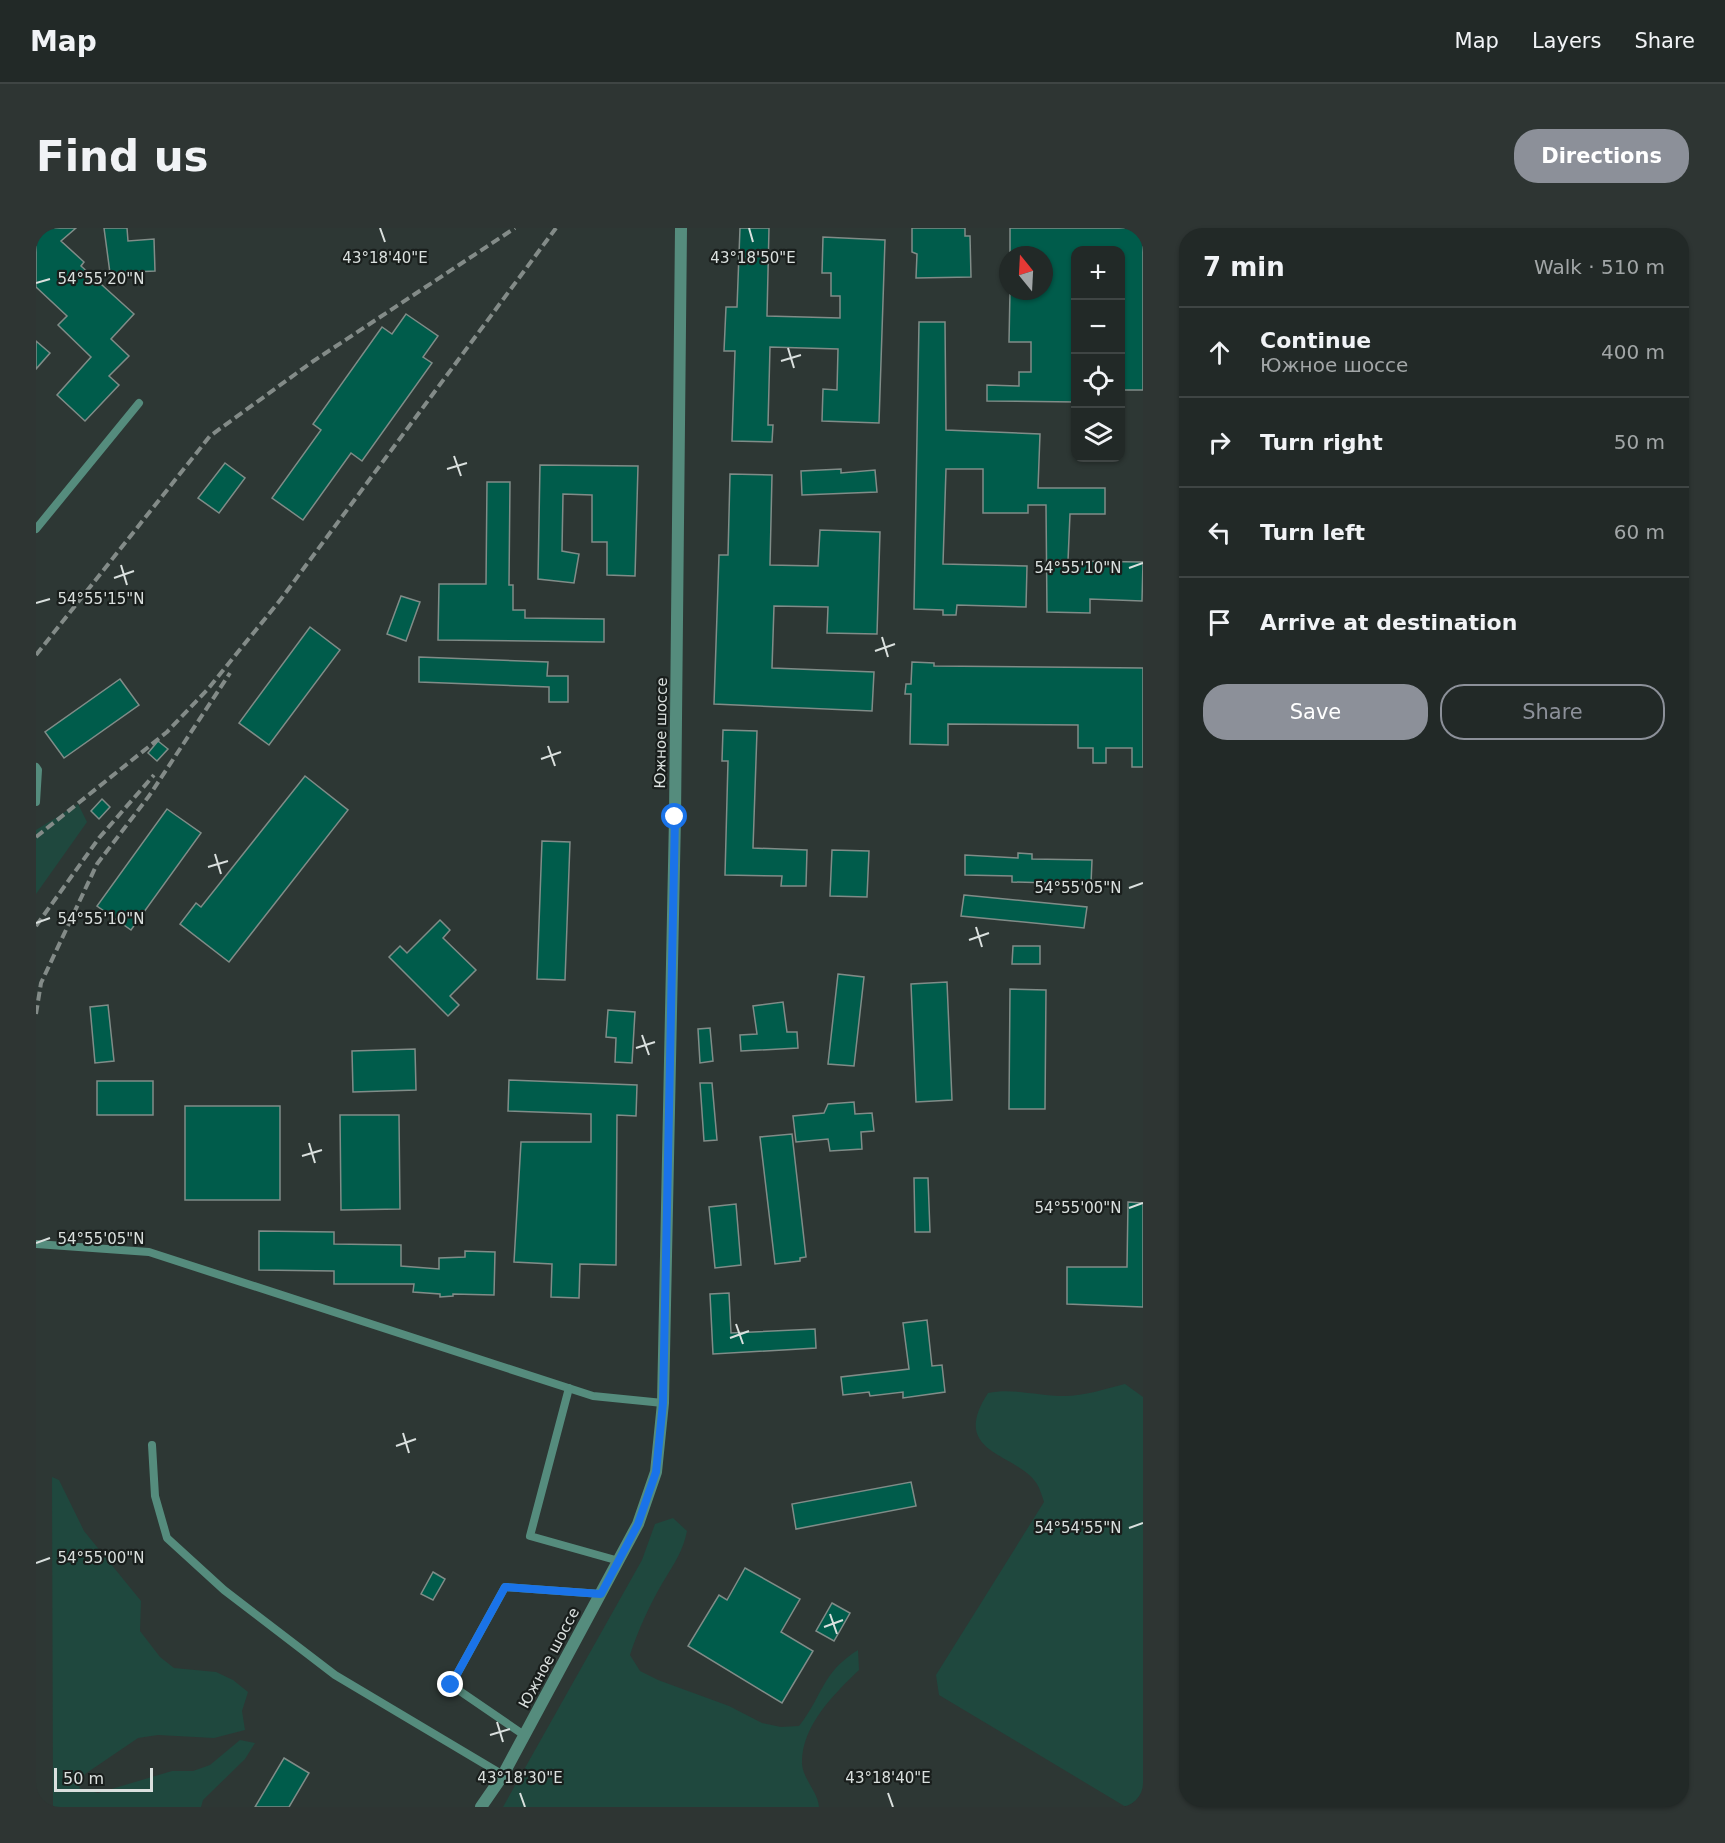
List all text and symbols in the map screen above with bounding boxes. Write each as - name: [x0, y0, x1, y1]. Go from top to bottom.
- text: Map: [30, 25, 97, 58]
- text: Map: [1455, 29, 1499, 53]
- text: Layers: [1532, 29, 1601, 53]
- text: Share: [1634, 29, 1695, 53]
- button: Directions: [1514, 129, 1689, 183]
- text: Find us: [36, 132, 209, 181]
- north arrow: [999, 246, 1053, 300]
- map controls: [1071, 246, 1125, 462]
- button: +: [1071, 246, 1125, 300]
- text: 43°18'40"E: [342, 249, 428, 267]
- text: 43°18'50"E: [710, 249, 796, 267]
- text: 7 min: [1203, 252, 1285, 282]
- text: Walk · 510 m: [1534, 255, 1665, 279]
- text: 54°55'20"N: [57, 270, 145, 288]
- button: −: [1071, 300, 1125, 354]
- text: Continue: [1260, 328, 1371, 353]
- icon: ahead: [1203, 336, 1236, 369]
- text: 400 m: [1601, 340, 1665, 364]
- text: Южное шоссе: [1260, 353, 1408, 377]
- button: locate: [1071, 354, 1125, 408]
- button: layers: [1071, 408, 1125, 462]
- icon: right: [1203, 426, 1236, 459]
- text: Turn right: [1260, 430, 1383, 455]
- text: 50 m: [1614, 430, 1665, 454]
- icon: left: [1203, 516, 1236, 549]
- text: Turn left: [1260, 520, 1365, 545]
- text: 60 m: [1614, 520, 1665, 544]
- text: 54°55'10"N: [1034, 559, 1122, 577]
- text: 54°55'15"N: [57, 590, 145, 608]
- icon: arrive: [1203, 606, 1236, 639]
- text: Arrive at destination: [1260, 610, 1517, 635]
- street label: Южное шоссе: [651, 677, 671, 789]
- button: Save: [1203, 684, 1428, 740]
- button: Share: [1440, 684, 1665, 740]
- route start: [661, 803, 687, 829]
- text: 54°55'05"N: [1034, 879, 1122, 897]
- text: 54°55'10"N: [57, 910, 145, 928]
- text: 54°55'00"N: [1034, 1199, 1122, 1217]
- text: 54°55'05"N: [57, 1230, 145, 1248]
- text: 54°54'55"N: [1034, 1519, 1122, 1537]
- text: 54°55'00"N: [57, 1549, 145, 1567]
- street label: Южное шоссе: [515, 1605, 583, 1711]
- route end: [437, 1671, 463, 1697]
- scale bar: [54, 1765, 153, 1792]
- text: 50 m: [63, 1769, 104, 1788]
- text: 43°18'30"E: [477, 1769, 563, 1787]
- text: 43°18'40"E: [845, 1769, 931, 1787]

